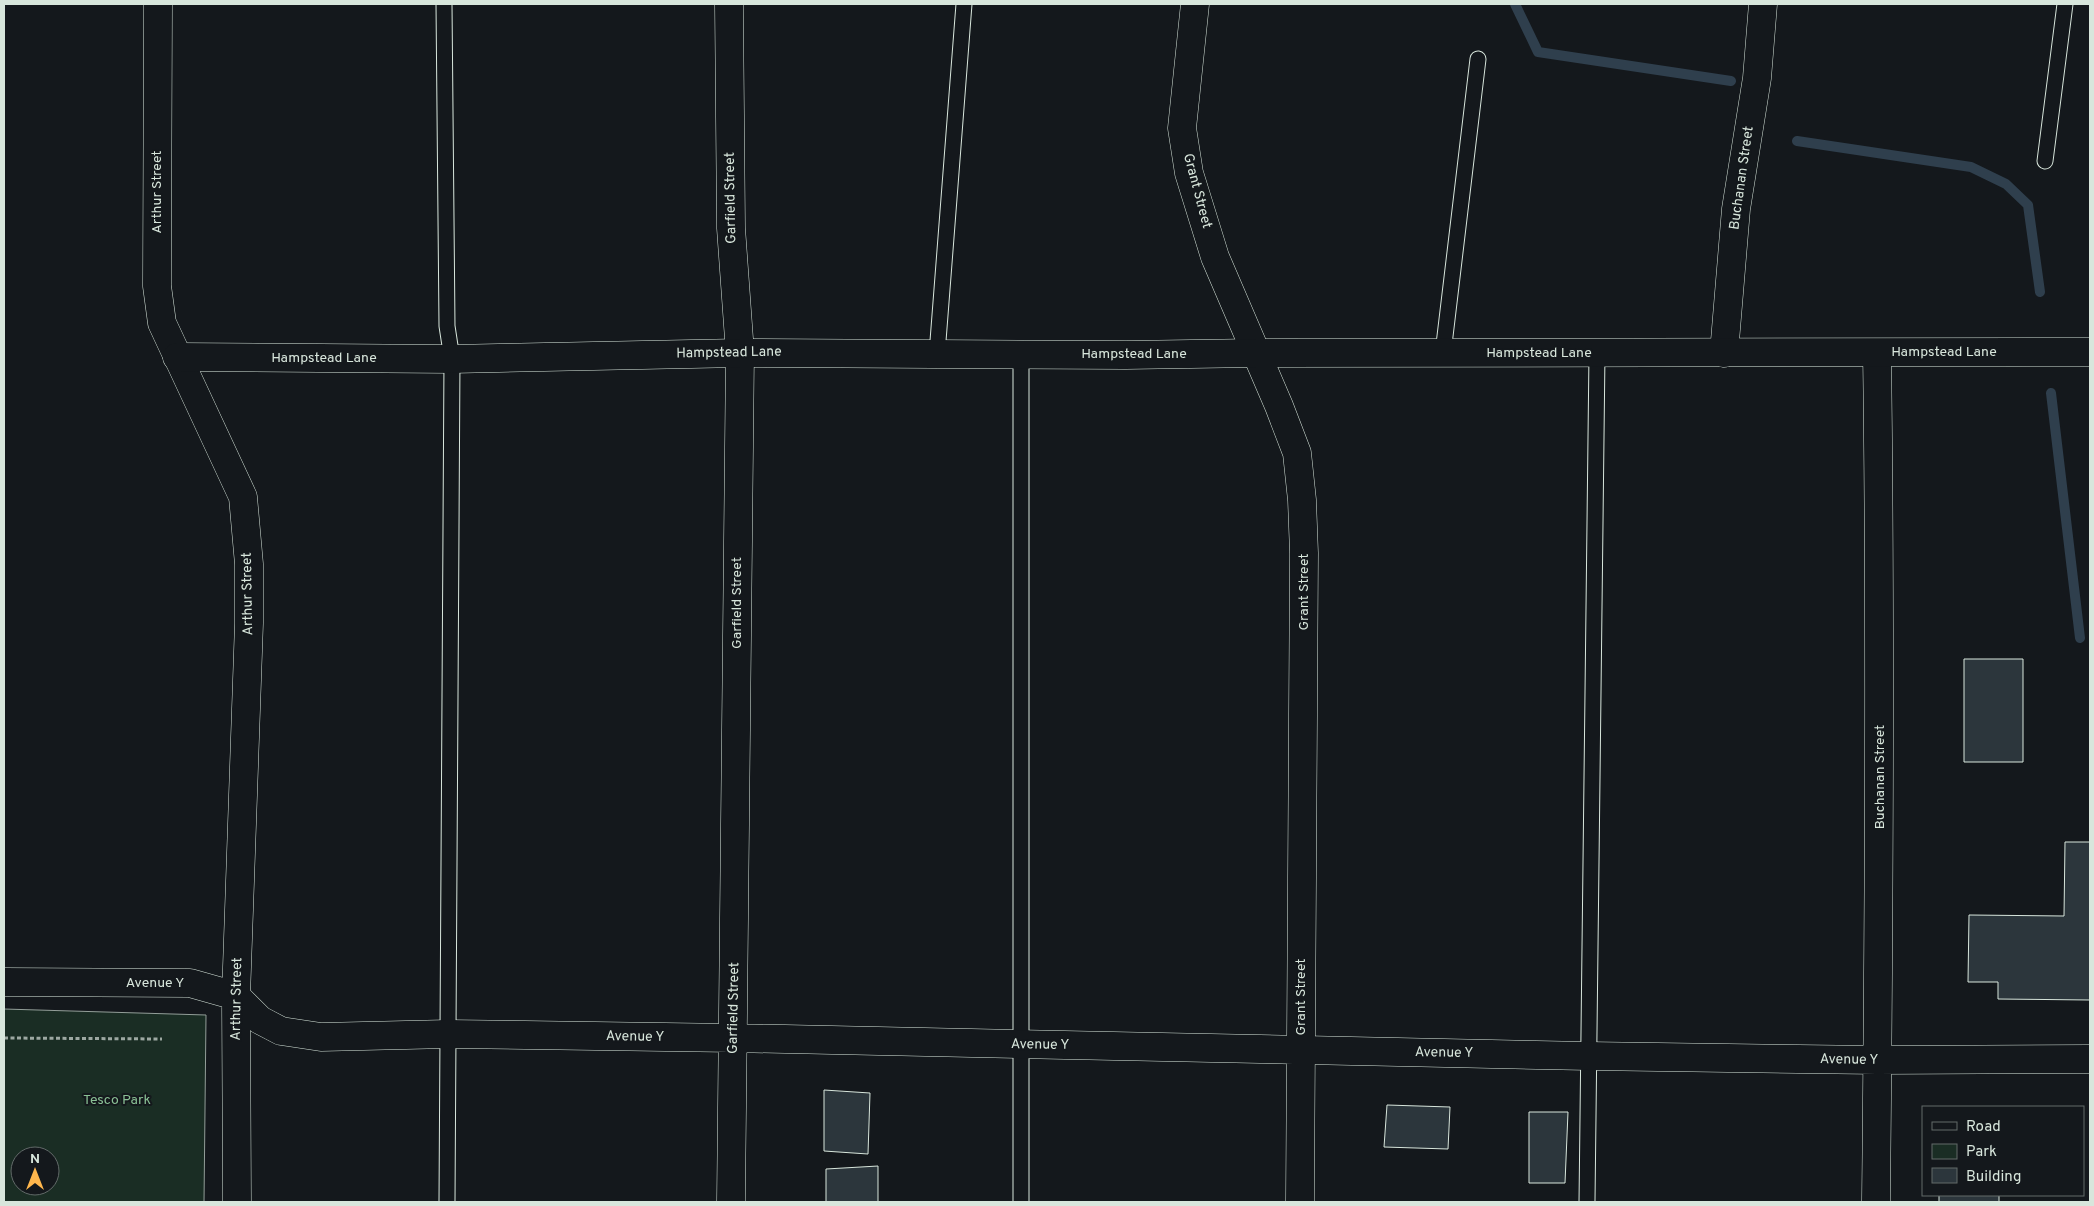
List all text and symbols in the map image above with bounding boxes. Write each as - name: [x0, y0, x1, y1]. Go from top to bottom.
- street label: Buchanan Street: [1726, 125, 1758, 231]
- street label: Arthur Street: [149, 150, 166, 234]
- street label: Garfield Street: [722, 152, 740, 244]
- street label: Grant Street: [1179, 152, 1215, 230]
- street label: Hampstead Lane: [676, 344, 782, 362]
- street label: Hampstead Lane: [1891, 344, 1997, 361]
- street label: Hampstead Lane: [1486, 345, 1592, 362]
- street label: Hampstead Lane: [1081, 346, 1187, 363]
- street label: Hampstead Lane: [271, 350, 377, 367]
- street label: Arthur Street: [239, 552, 257, 636]
- street label: Grant Street: [1296, 553, 1313, 631]
- street label: Garfield Street: [729, 557, 746, 649]
- street label: Buchanan Street: [1872, 725, 1889, 829]
- street label: Arthur Street: [228, 957, 246, 1041]
- street label: Grant Street: [1293, 958, 1310, 1036]
- street label: Garfield Street: [725, 962, 743, 1054]
- street label: Avenue Y: [126, 975, 184, 992]
- street label: Avenue Y: [606, 1028, 664, 1046]
- street label: Avenue Y: [1011, 1036, 1069, 1054]
- street label: Avenue Y: [1415, 1044, 1473, 1062]
- street label: Avenue Y: [1820, 1051, 1878, 1069]
- park label: Tesco Park: [83, 1092, 151, 1109]
- legend: [1922, 1106, 2084, 1196]
- text: Road: [1966, 1118, 2001, 1137]
- text: Park: [1966, 1143, 1997, 1162]
- north arrow: [10, 1146, 60, 1196]
- text: N: [30, 1151, 40, 1168]
- text: Building: [1966, 1168, 2021, 1187]

